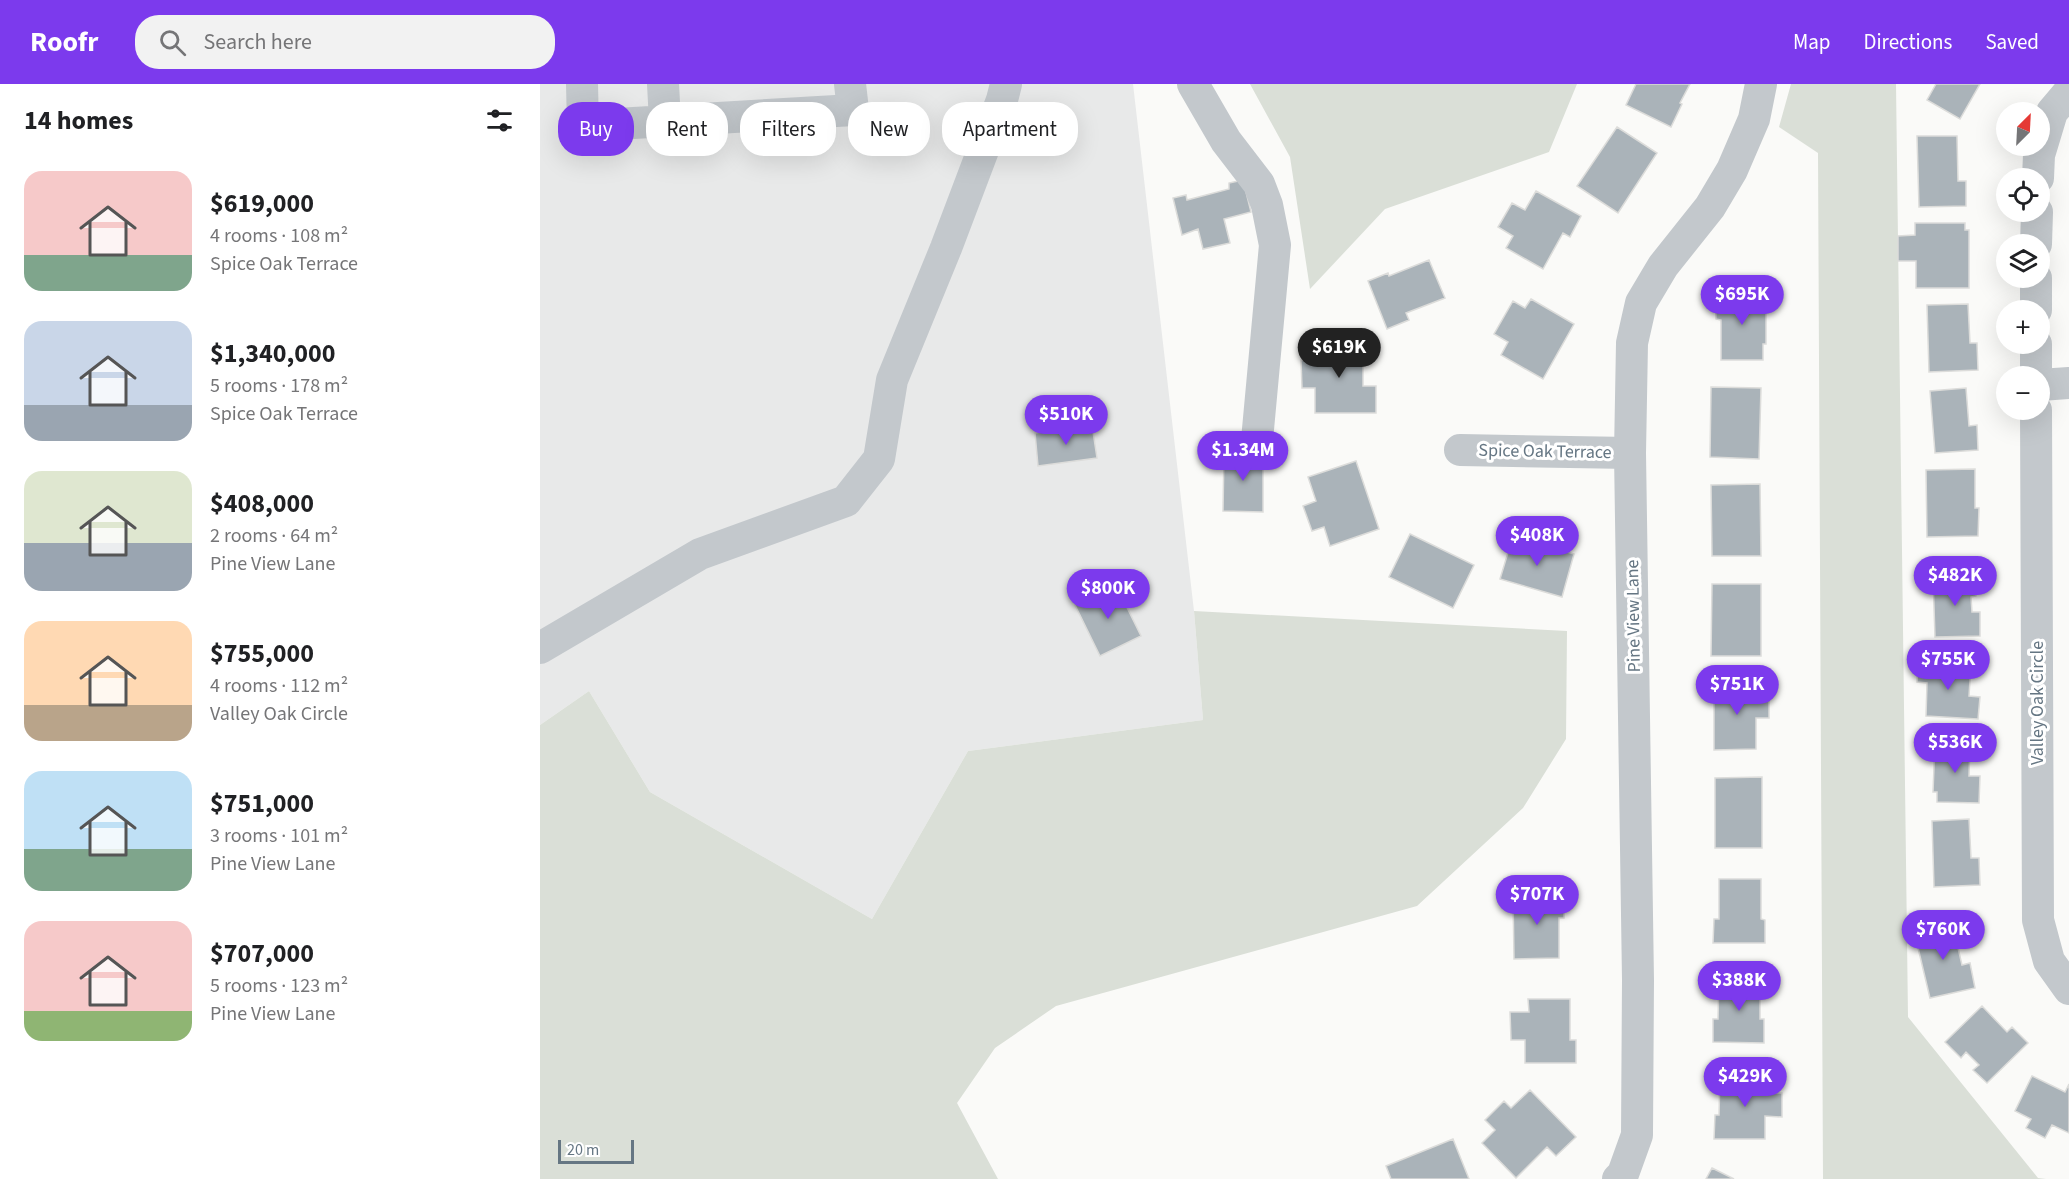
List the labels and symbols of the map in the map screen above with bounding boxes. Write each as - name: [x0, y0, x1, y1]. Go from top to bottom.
- north arrow: [1996, 102, 2050, 156]
- pin: $695K: [1700, 275, 1784, 326]
- pin: $619K: [1297, 328, 1381, 379]
- pin: $510K: [1024, 395, 1108, 446]
- pin: $1.34M: [1194, 431, 1292, 482]
- street label: Spice Oak Terrace: [1478, 438, 1612, 465]
- pin: $408K: [1495, 516, 1579, 567]
- pin: $482K: [1913, 556, 1997, 607]
- street label: Pine View Lane: [1620, 559, 1647, 673]
- pin: $800K: [1066, 569, 1150, 620]
- pin: $755K: [1906, 640, 1990, 691]
- street label: Valley Oak Circle: [2025, 641, 2050, 765]
- pin: $751K: [1695, 665, 1779, 716]
- pin: $536K: [1913, 723, 1997, 774]
- pin: $707K: [1495, 875, 1579, 926]
- pin: $760K: [1901, 910, 1985, 961]
- pin: $388K: [1697, 961, 1781, 1012]
- pin: $429K: [1703, 1057, 1787, 1108]
- scale bar: [558, 1137, 634, 1164]

